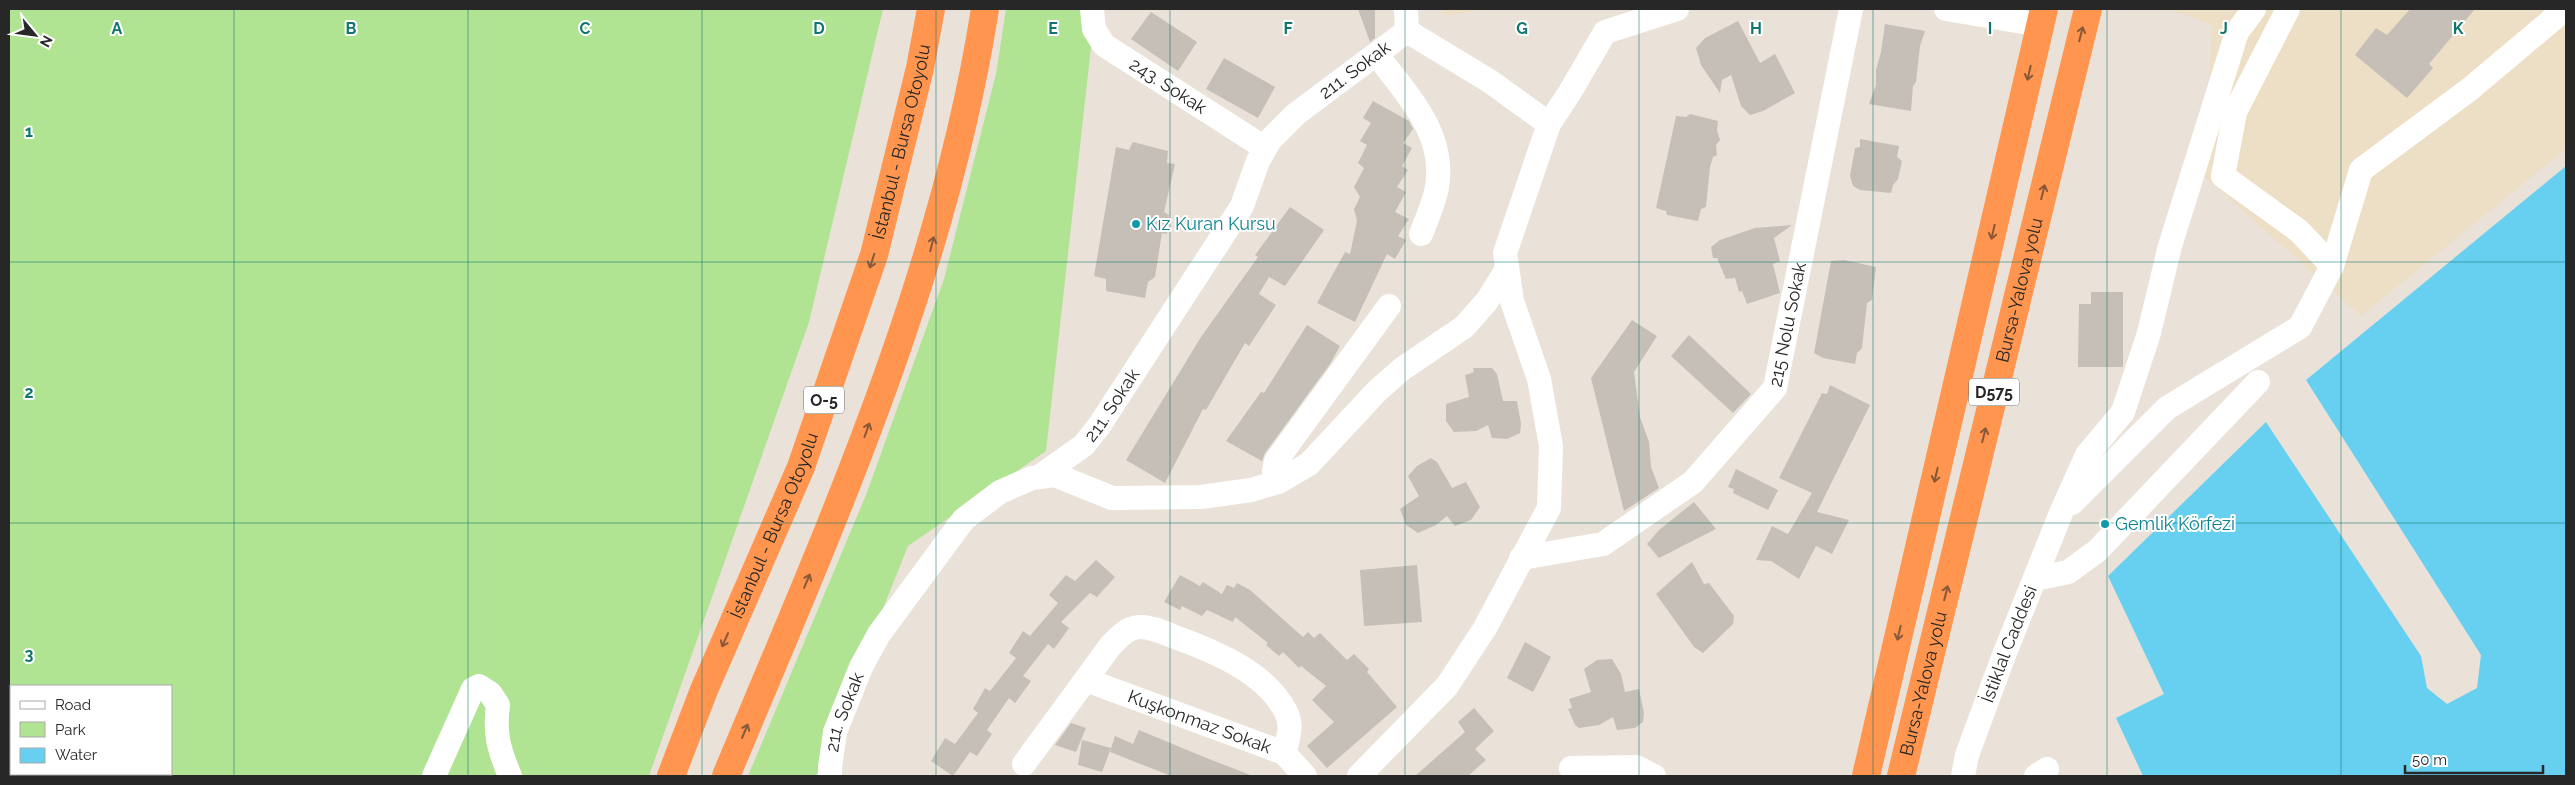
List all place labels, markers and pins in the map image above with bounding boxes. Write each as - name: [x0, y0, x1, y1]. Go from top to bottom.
- place label: Kız Kuran Kursu: [1146, 213, 1276, 234]
- marker: Kız Kuran Kursu: [1130, 218, 1142, 230]
- place label: Gemlik Körfezi: [2115, 513, 2235, 534]
- marker: Gemlik Körfezi: [2099, 518, 2111, 530]

